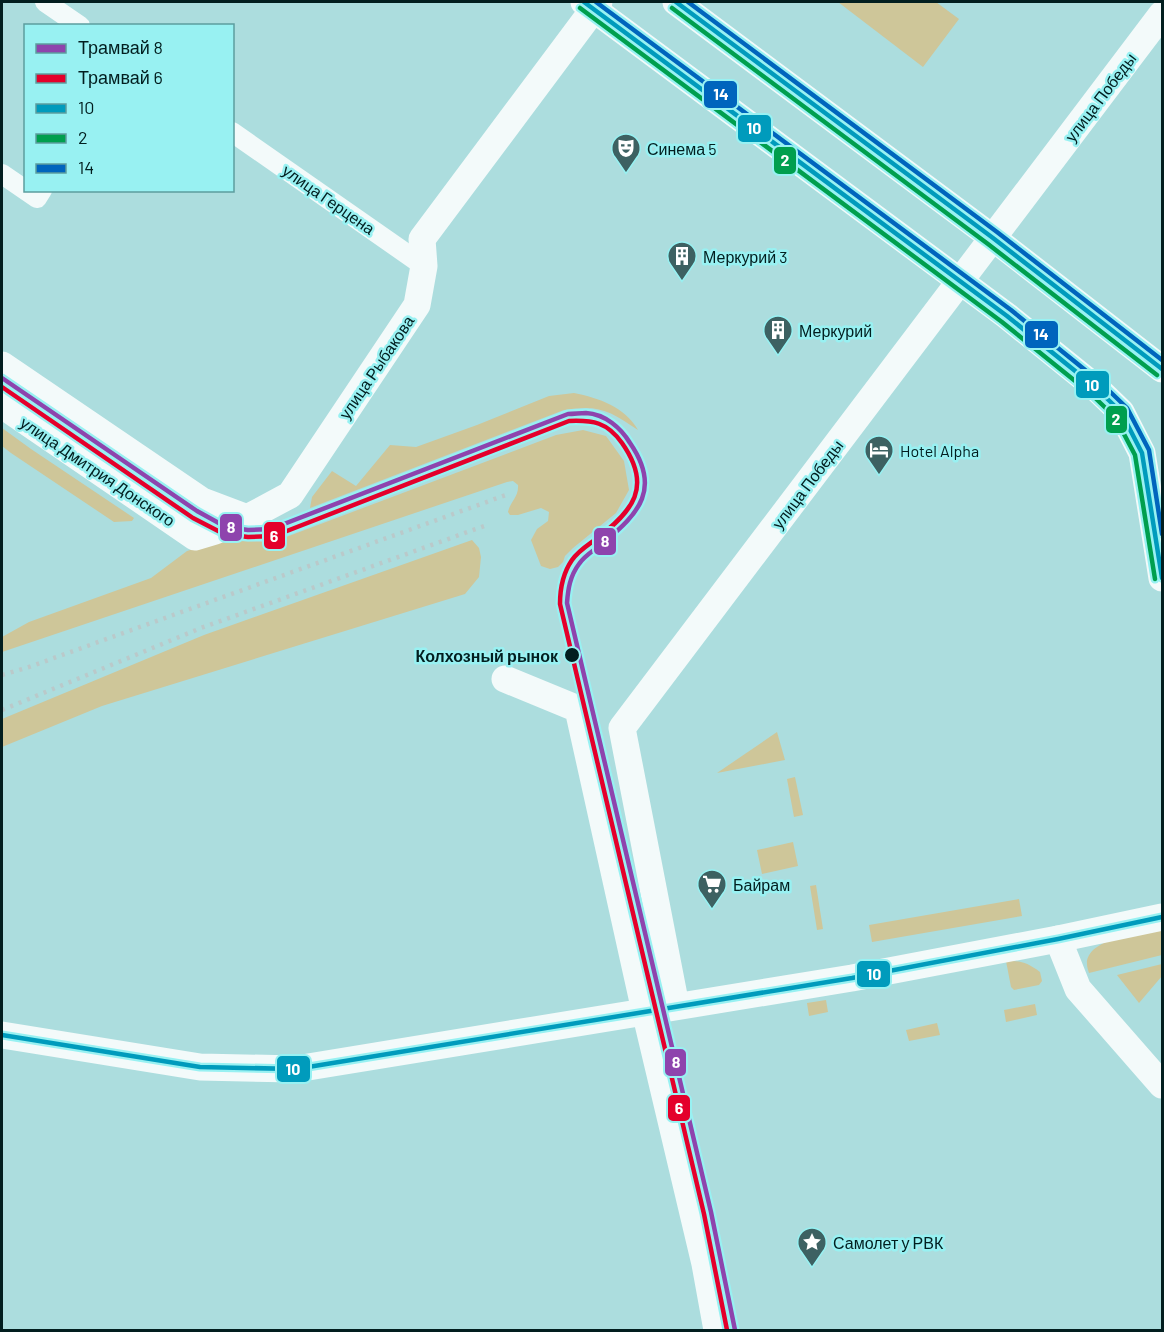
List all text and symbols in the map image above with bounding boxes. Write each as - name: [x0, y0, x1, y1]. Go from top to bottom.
- legend: [24, 24, 234, 192]
- text: Трамвай 8: [78, 36, 163, 58]
- street label: улица Победы: [1061, 49, 1139, 145]
- text: Трамвай 6: [78, 66, 163, 88]
- line badge: 14: [703, 80, 738, 109]
- text: 14: [713, 84, 729, 103]
- text: 10: [78, 96, 94, 118]
- line badge: 10: [737, 114, 772, 143]
- text: 10: [747, 118, 761, 137]
- text: 2: [78, 126, 88, 148]
- theatre icon: Синема 5: [610, 132, 642, 174]
- place label: Синема 5: [647, 139, 717, 158]
- line badge: 2: [773, 146, 797, 175]
- text: 2: [781, 150, 790, 169]
- text: 14: [78, 156, 94, 178]
- street label: улица Герцена: [279, 160, 379, 238]
- building icon: Меркурий 3: [666, 240, 698, 282]
- place label: Меркурий 3: [703, 247, 788, 266]
- street label: улица Рыбакова: [334, 312, 418, 422]
- building icon: Меркурий: [762, 314, 794, 356]
- line badge: 14: [1024, 320, 1059, 349]
- place label: Меркурий: [799, 321, 872, 340]
- text: 14: [1033, 324, 1049, 343]
- line badge: 10: [1075, 370, 1110, 399]
- text: 10: [1085, 375, 1099, 394]
- line badge: 2: [1105, 405, 1128, 434]
- text: 2: [1112, 409, 1121, 428]
- street label: улица Дмитрия Донского: [17, 412, 179, 530]
- hotel icon: Hotel Alpha: [863, 434, 895, 476]
- street label: улица Победы: [768, 436, 846, 532]
- place label: Hotel Alpha: [900, 441, 979, 460]
- line badge: 8: [219, 513, 243, 542]
- text: 8: [227, 517, 236, 536]
- line badge: 6: [263, 521, 286, 550]
- text: 6: [270, 526, 279, 545]
- line badge: 8: [593, 527, 617, 556]
- text: 8: [601, 531, 610, 550]
- place label: Колхозный рынок: [415, 646, 559, 665]
- marker: Колхозный рынок: [563, 646, 581, 664]
- supermarket icon: Байрам: [696, 868, 728, 910]
- place label: Байрам: [733, 875, 790, 894]
- line badge: 10: [856, 960, 891, 988]
- text: 10: [867, 964, 881, 983]
- line badge: 8: [664, 1048, 687, 1077]
- text: 8: [672, 1052, 681, 1071]
- line badge: 10: [276, 1055, 311, 1083]
- text: 10: [286, 1059, 300, 1078]
- line badge: 6: [667, 1094, 691, 1122]
- text: 6: [675, 1098, 684, 1117]
- place icon: Самолет у РВК: [796, 1226, 828, 1268]
- place label: Самолет у РВК: [833, 1233, 944, 1252]

